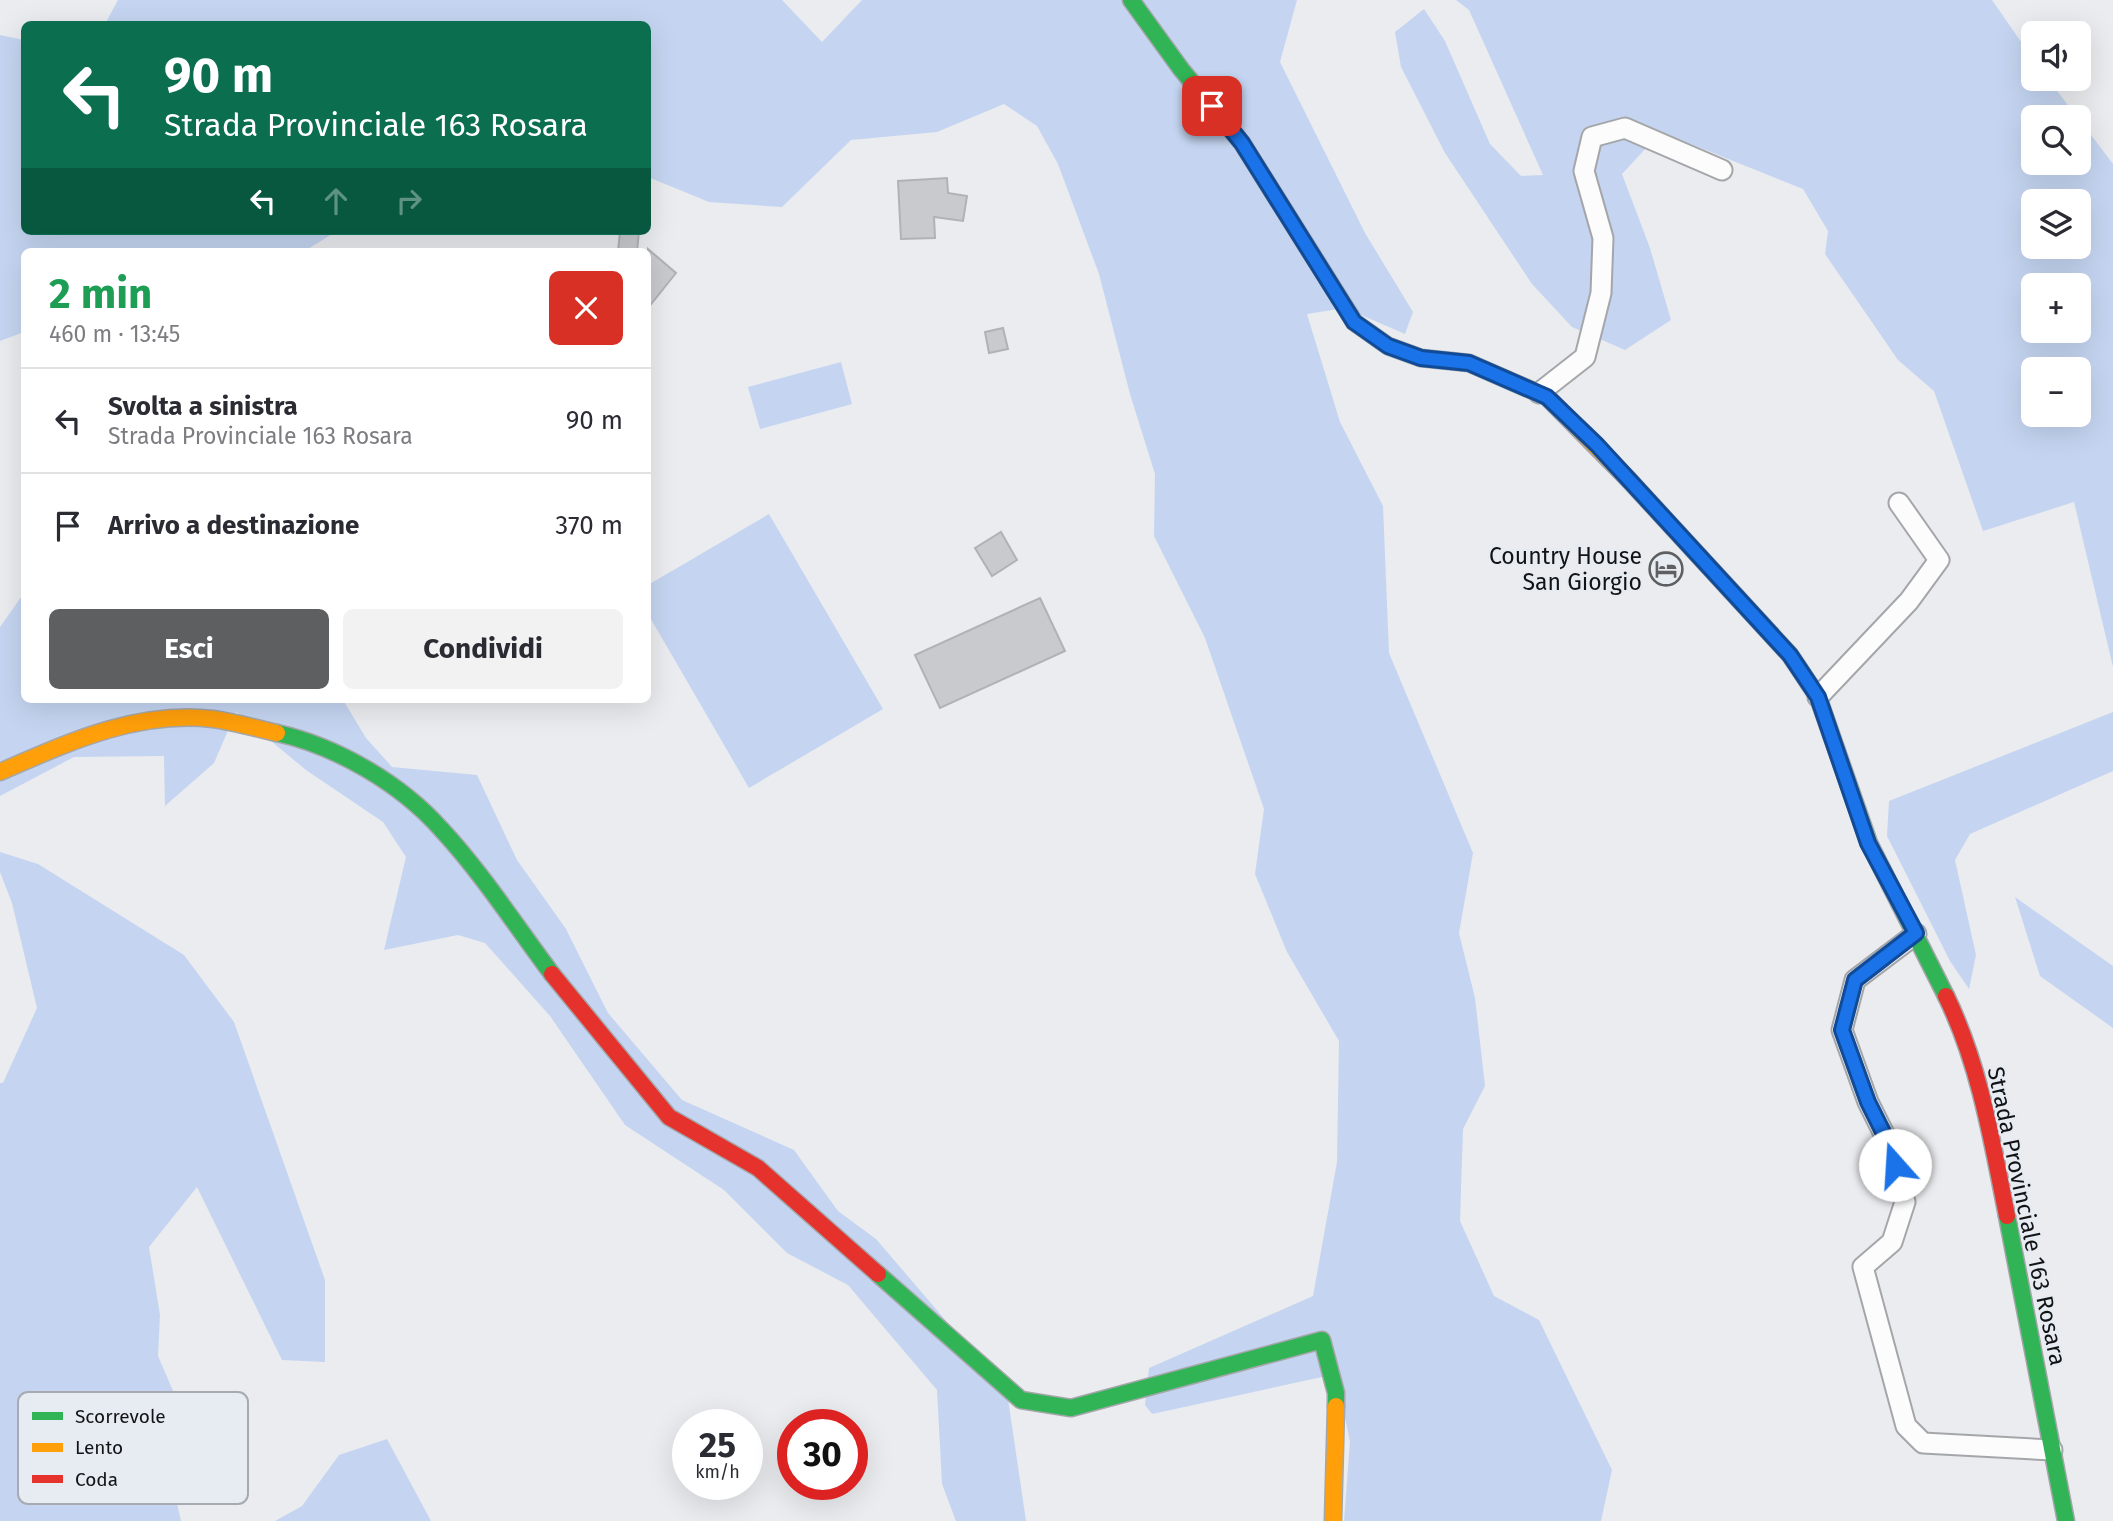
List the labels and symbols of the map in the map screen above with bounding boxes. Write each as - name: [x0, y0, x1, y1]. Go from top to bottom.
- pin: [1182, 76, 1242, 136]
- place label: Country House San Giorgio: [1489, 542, 1642, 596]
- hotel icon: Country House San Giorgio: [1647, 550, 1685, 588]
- street label: Strada Provinciale 163 Rosara: [1982, 1064, 2072, 1368]
- position arrow: [1858, 1128, 1932, 1202]
- legend: [18, 1392, 248, 1504]
- text: Scorrevole: [75, 1405, 166, 1428]
- speed limit sign: 30: [777, 1409, 868, 1500]
- text: Lento: [75, 1436, 123, 1459]
- text: Coda: [75, 1468, 118, 1491]

